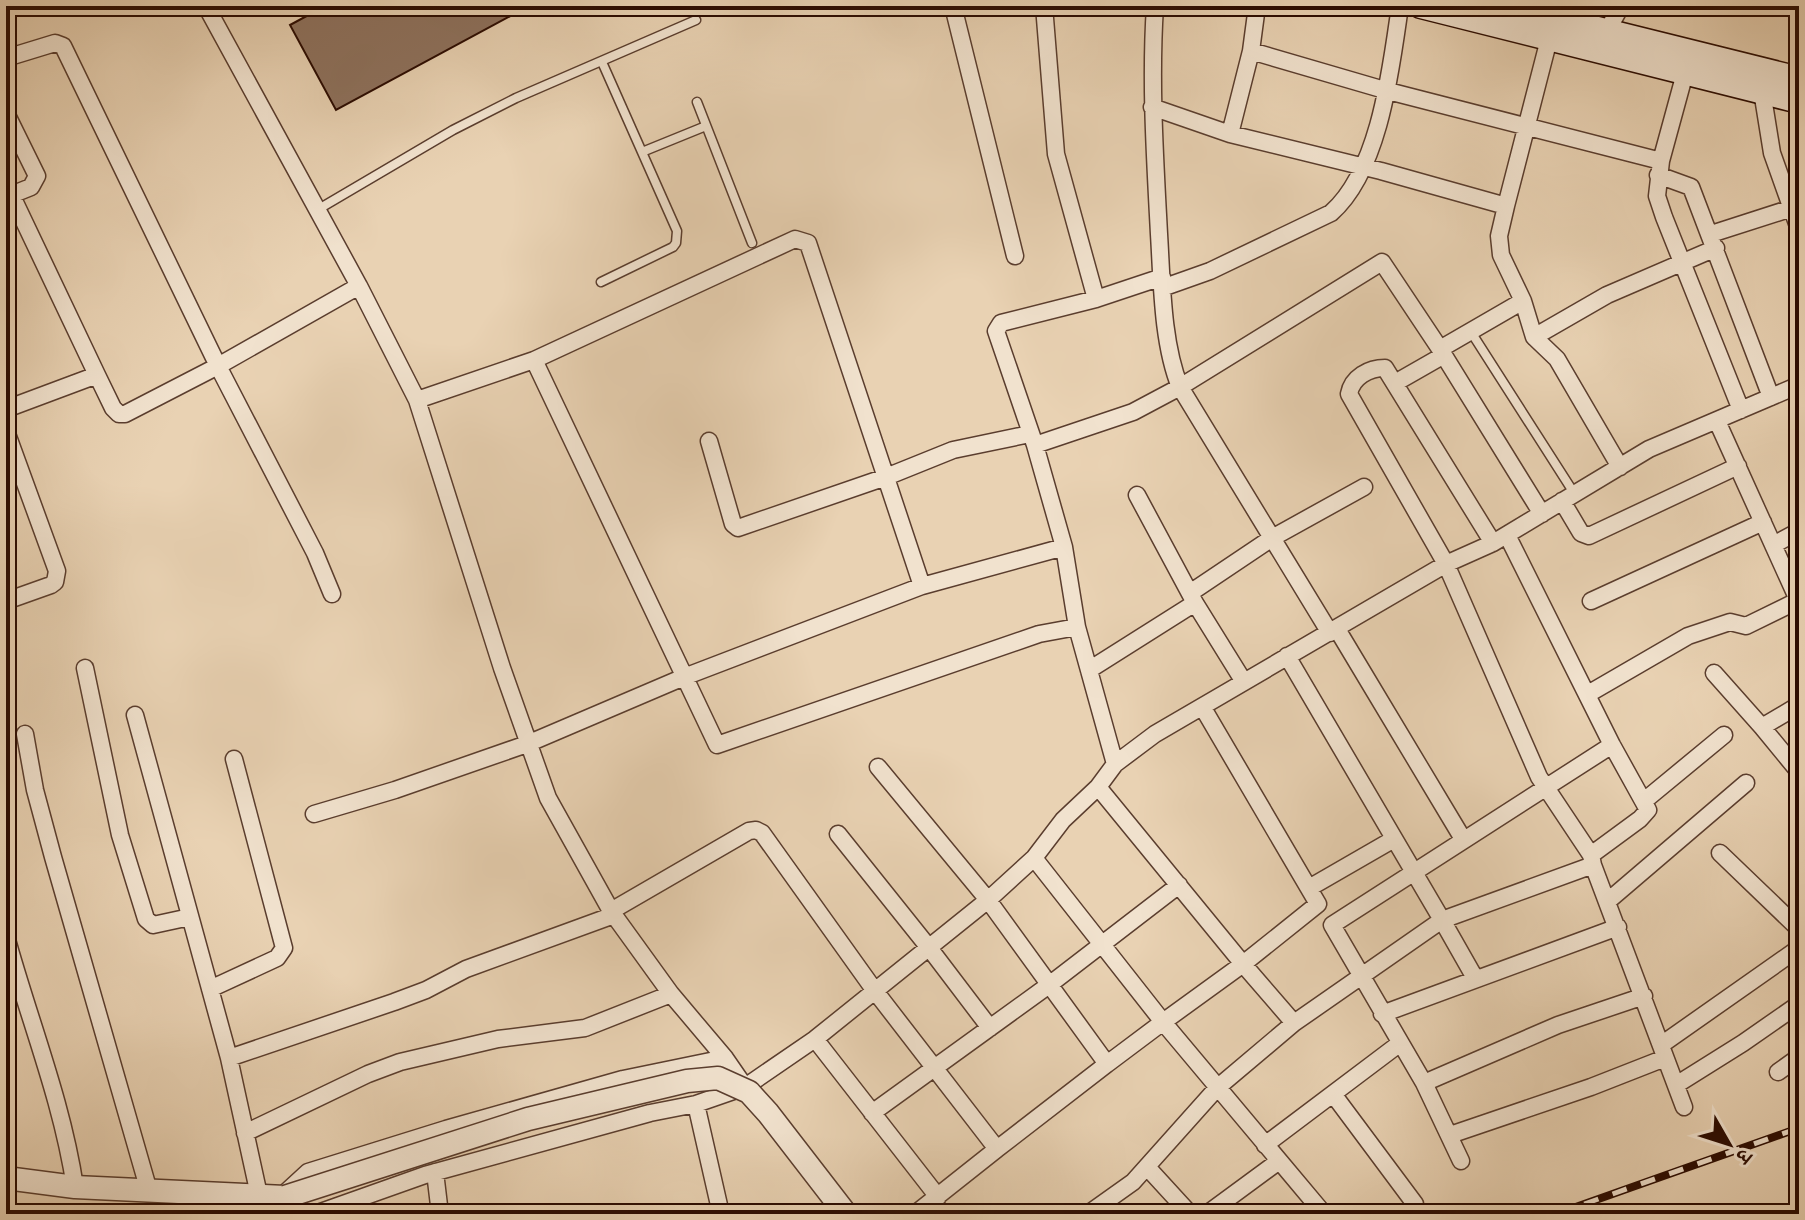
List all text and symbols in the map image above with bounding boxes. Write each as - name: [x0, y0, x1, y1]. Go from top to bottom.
- north arrow: [1689, 1104, 1769, 1184]
- text: उ: [1727, 1141, 1762, 1172]

